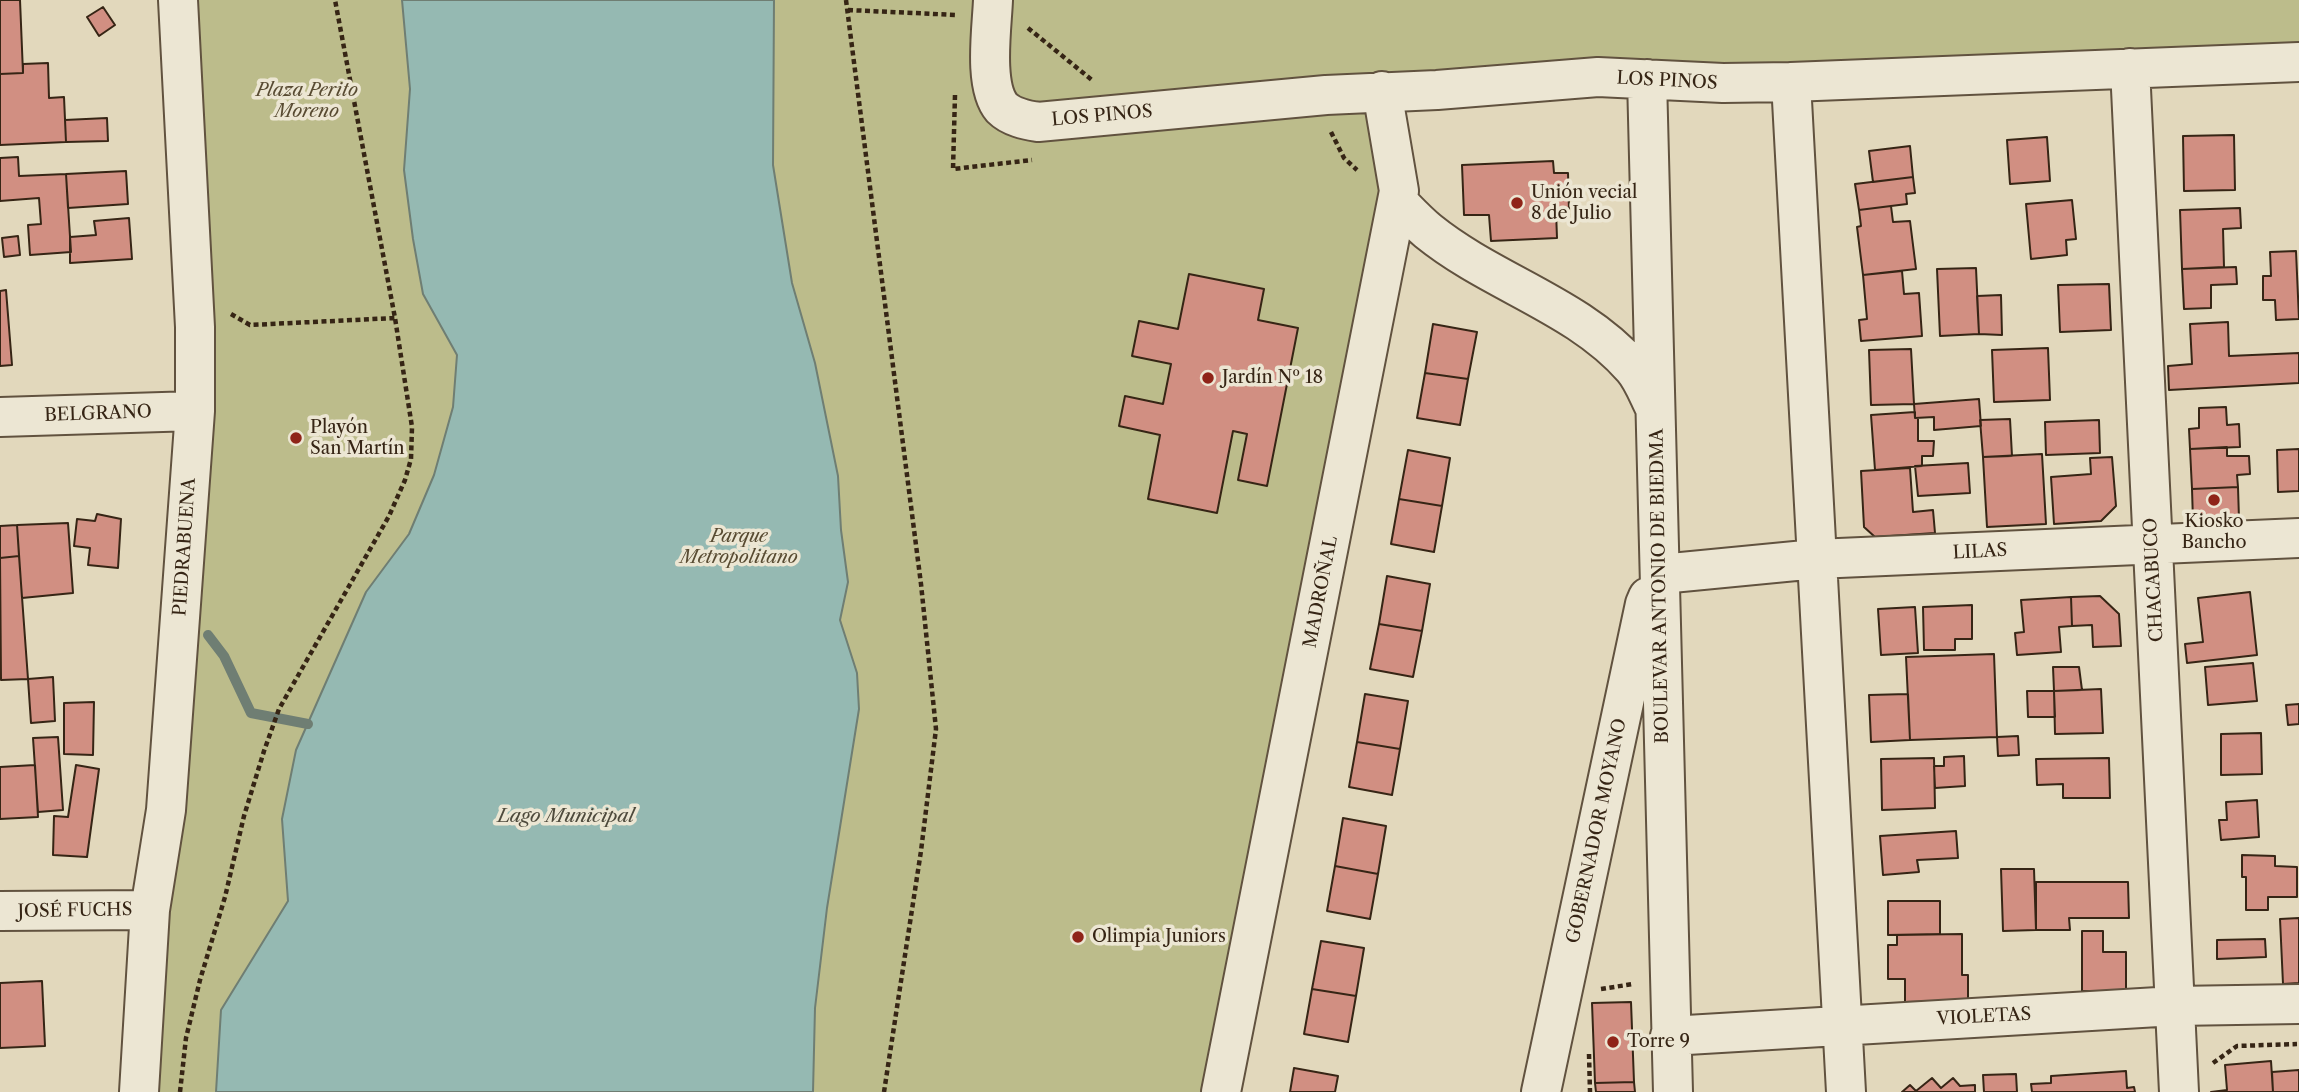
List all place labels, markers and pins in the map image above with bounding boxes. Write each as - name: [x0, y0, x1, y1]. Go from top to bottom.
- place label: Unión vecial 8 de Julio: [1531, 182, 1637, 224]
- marker: Unión vecial 8 de Julio: [1509, 195, 1525, 211]
- place label: Jardín Nº 18: [1222, 367, 1323, 389]
- marker: Jardín Nº 18: [1200, 370, 1216, 386]
- place label: Playón San Martín: [310, 417, 404, 460]
- marker: Playón San Martín: [288, 430, 304, 446]
- marker: Kiosko Bancho: [2206, 492, 2222, 508]
- place label: Kiosko Bancho: [2181, 511, 2247, 554]
- place label: Olimpia Juniors: [1092, 926, 1226, 948]
- marker: Olimpia Juniors: [1070, 929, 1086, 945]
- place label: Torre 9: [1627, 1031, 1690, 1053]
- marker: Torre 9: [1605, 1034, 1621, 1050]

